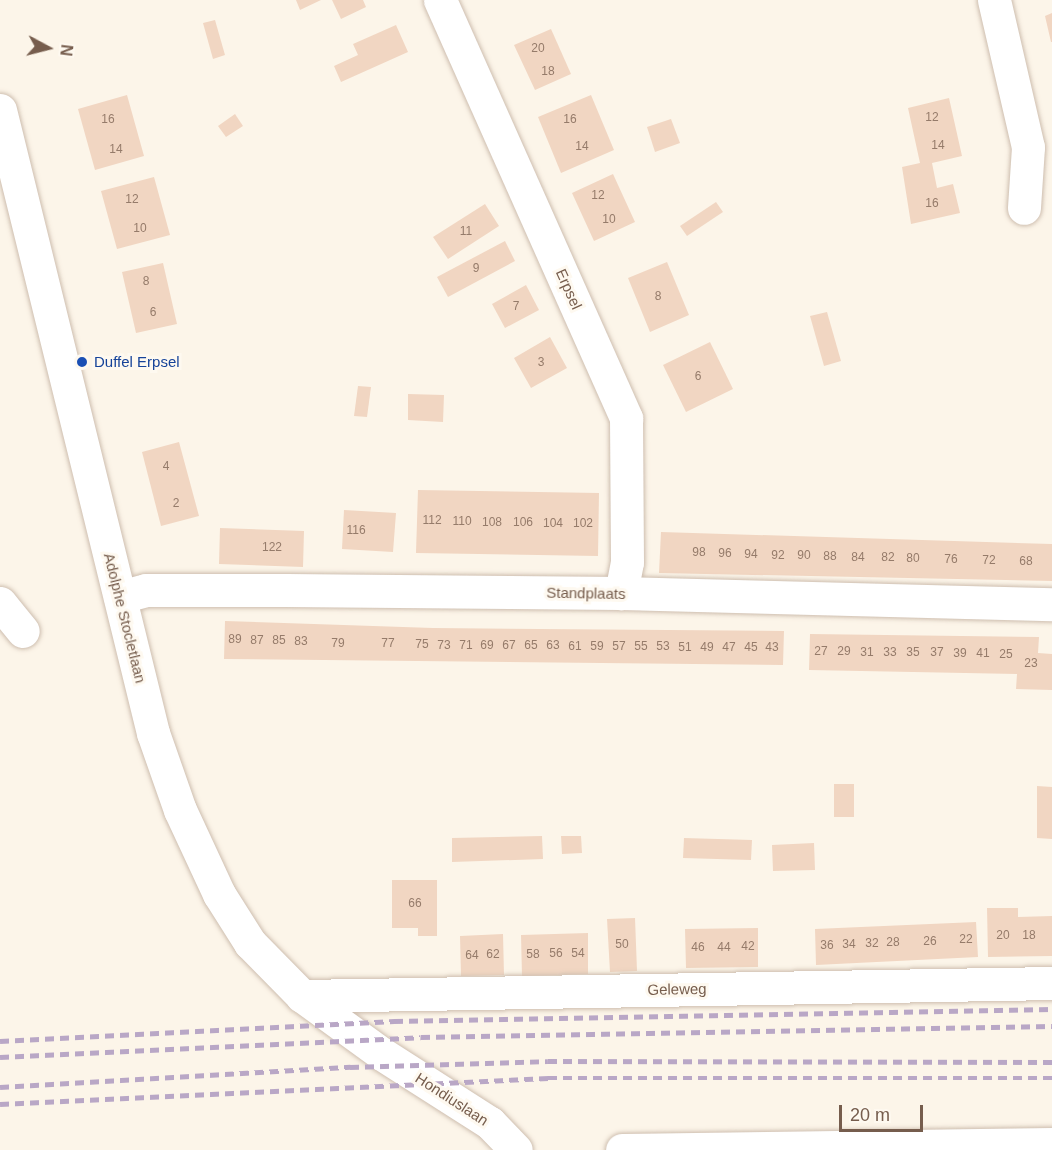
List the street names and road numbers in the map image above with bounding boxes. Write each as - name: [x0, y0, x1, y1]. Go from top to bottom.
- street label: Erpsel: [552, 266, 586, 312]
- street label: Adolphe Stocletlaan: [100, 551, 150, 685]
- street label: Standplaats: [546, 583, 626, 603]
- street label: Geleweg: [647, 979, 707, 999]
- street label: Hondiuslaan: [412, 1069, 492, 1129]

